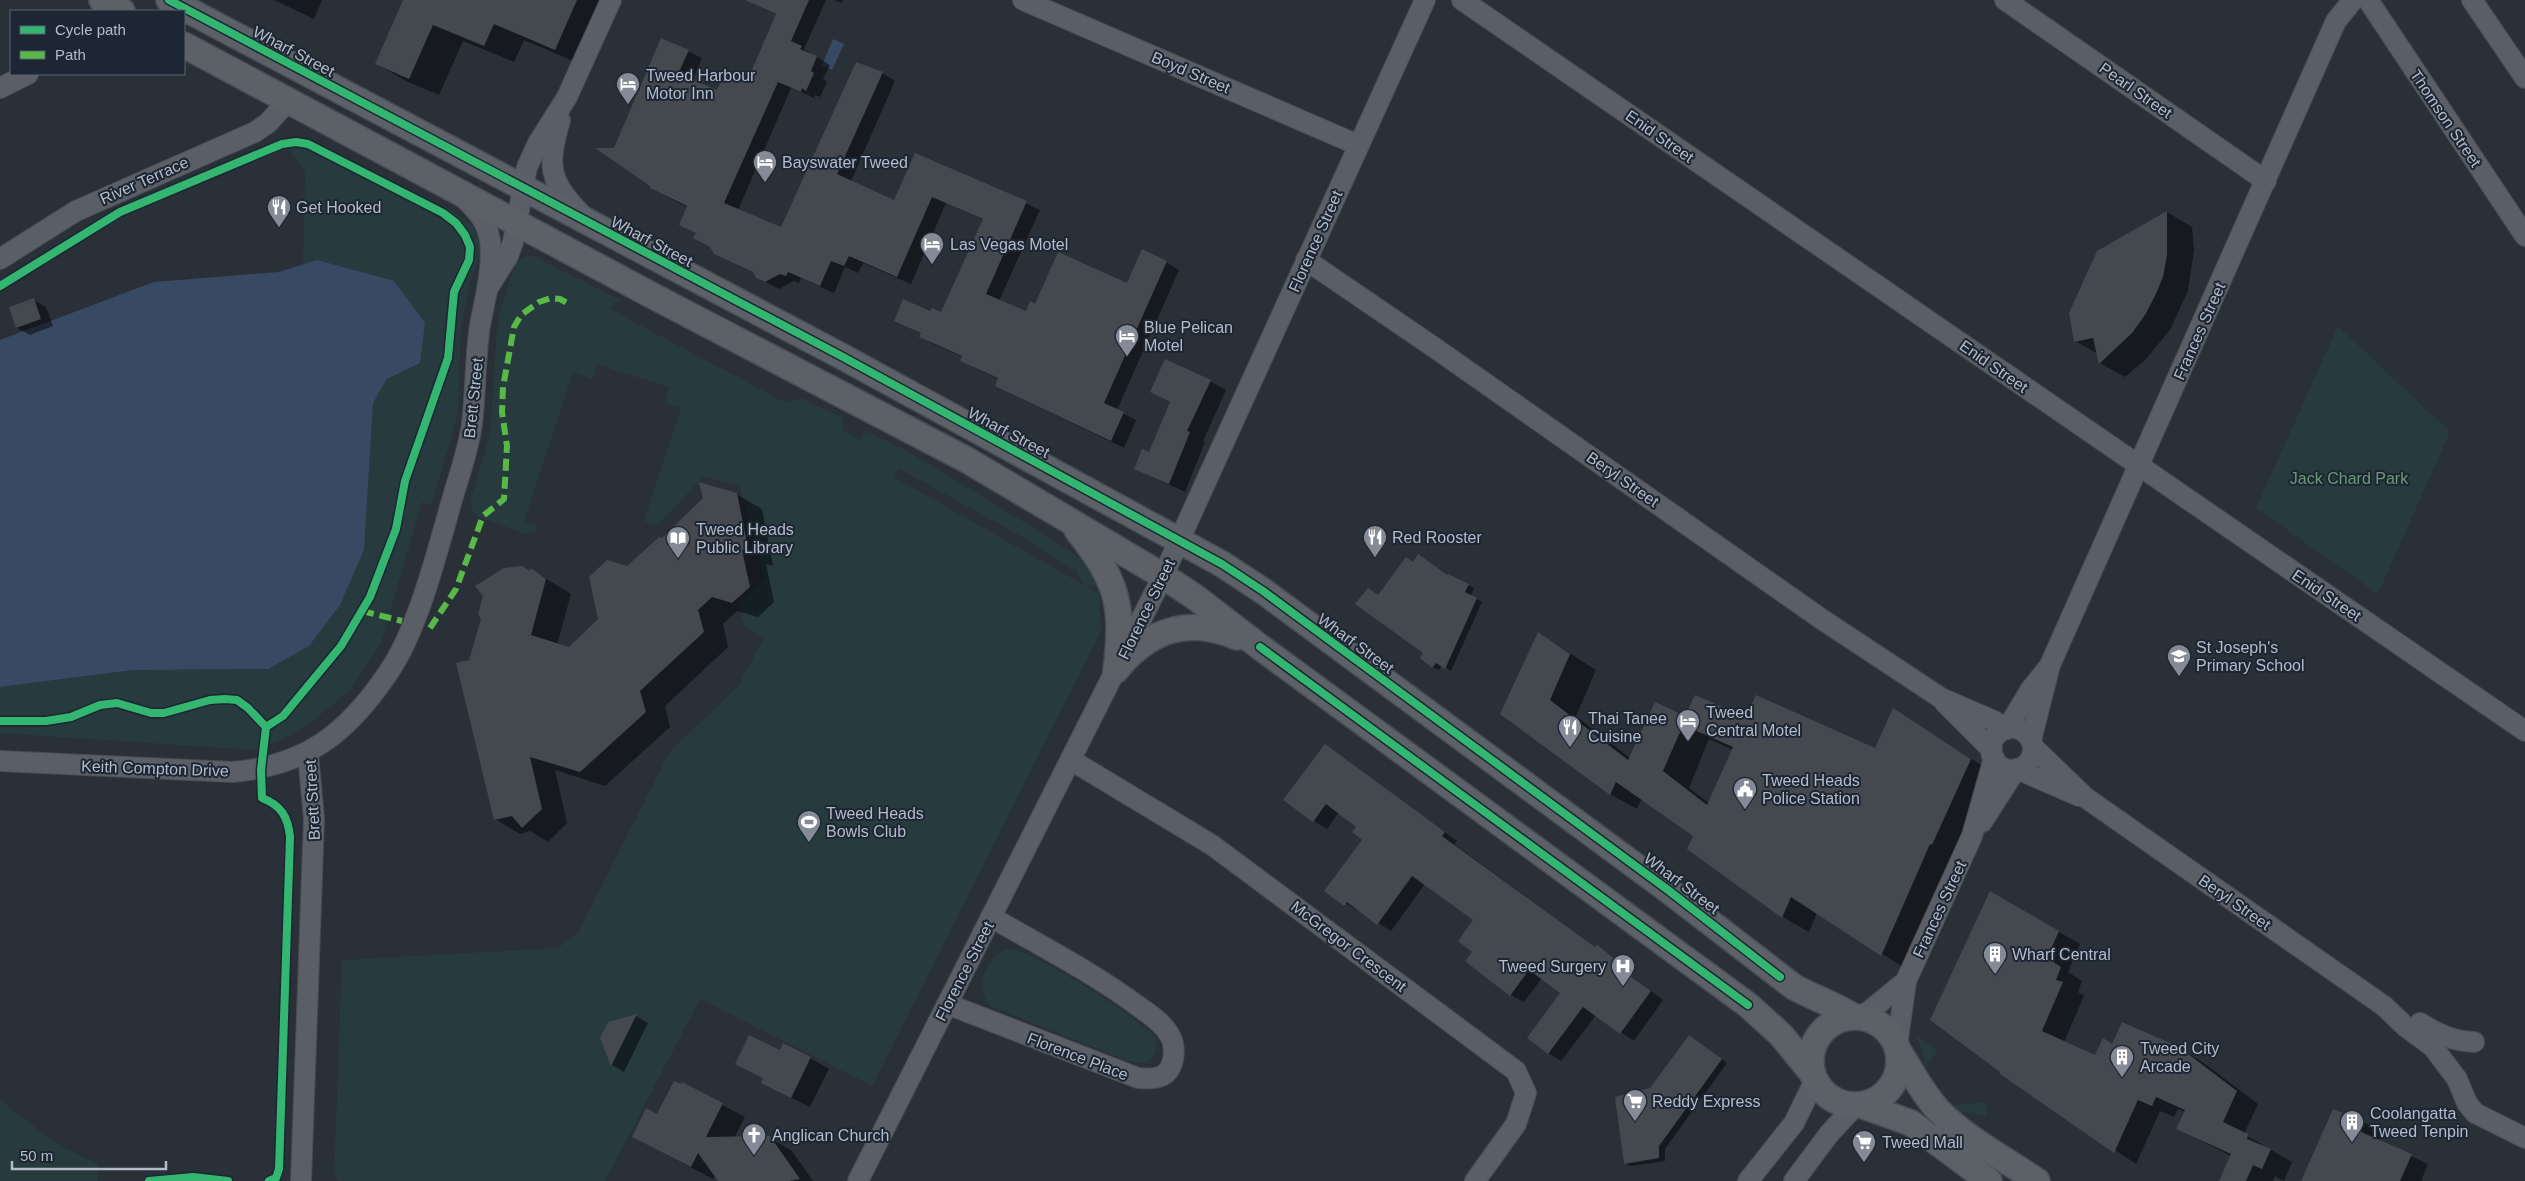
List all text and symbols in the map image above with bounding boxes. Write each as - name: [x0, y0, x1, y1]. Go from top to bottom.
- legend: [10, 10, 185, 75]
- text: Cycle path: [55, 21, 126, 38]
- street label: Wharf Street: [250, 23, 338, 80]
- text: Path: [55, 46, 86, 63]
- street label: Boyd Street: [1149, 48, 1233, 97]
- street label: Pearl Street: [2096, 59, 2176, 122]
- street label: Thomson Street: [2407, 66, 2485, 171]
- place label: Tweed Harbour Motor Inn: [646, 67, 756, 102]
- hotel icon: Tweed Harbour Motor Inn: [615, 71, 641, 105]
- street label: Enid Street: [1622, 107, 1697, 166]
- hotel icon: Bayswater Tweed: [752, 149, 778, 183]
- street label: River Terrace: [97, 153, 191, 208]
- place label: Bayswater Tweed: [782, 154, 908, 171]
- street label: Florence Street: [1285, 187, 1346, 295]
- restaurant icon: Get Hooked: [266, 194, 292, 228]
- place label: Get Hooked: [296, 199, 381, 216]
- street label: Wharf Street: [608, 213, 696, 270]
- hotel icon: Las Vegas Motel: [919, 231, 945, 265]
- place label: Las Vegas Motel: [950, 236, 1068, 253]
- street label: Frances Street: [2170, 279, 2229, 383]
- place label: Blue Pelican Motel: [1144, 319, 1233, 354]
- hotel icon: Blue Pelican Motel: [1114, 323, 1140, 357]
- street label: Enid Street: [1956, 337, 2031, 396]
- street label: Brett Street: [461, 356, 486, 439]
- street label: Wharf Street: [965, 404, 1053, 461]
- street label: Beryl Street: [1584, 448, 1662, 511]
- park label: Jack Chard Park: [2290, 470, 2409, 487]
- place label: Tweed Heads Public Library: [696, 521, 794, 556]
- restaurant icon: Red Rooster: [1362, 524, 1388, 558]
- library icon: Tweed Heads Public Library: [665, 525, 691, 559]
- place label: Red Rooster: [1392, 529, 1482, 546]
- street label: Florence Street: [1115, 556, 1178, 662]
- street label: Enid Street: [2289, 566, 2365, 625]
- street label: Wharf Street: [1314, 610, 1397, 677]
- place label: St Joseph's Primary School: [2196, 639, 2304, 674]
- school or university icon: St Joseph's Primary School: [2166, 643, 2192, 677]
- place label: Tweed Central Motel: [1706, 704, 1801, 739]
- hotel icon: Tweed Central Motel: [1675, 708, 1701, 742]
- place label: Thai Tanee Cuisine: [1588, 710, 1667, 745]
- restaurant icon: Thai Tanee Cuisine: [1557, 714, 1583, 748]
- street label: Keith Compton Drive: [81, 757, 229, 780]
- street label: Brett Street: [302, 759, 323, 841]
- place label: Tweed Heads Police Station: [1762, 772, 1860, 807]
- public building icon: Tweed Heads Police Station: [1732, 776, 1758, 810]
- place label: Tweed Heads Bowls Club: [826, 805, 924, 840]
- sports icon: Tweed Heads Bowls Club: [796, 809, 822, 843]
- street label: Wharf Street: [1641, 850, 1723, 918]
- street label: Frances Street: [1910, 858, 1970, 960]
- street label: Beryl Street: [2196, 871, 2274, 934]
- street label: McGregor Crescent: [1288, 898, 1410, 996]
- street label: Florence Street: [932, 918, 997, 1024]
- building icon: Wharf Central: [1982, 941, 2008, 975]
- place label: Wharf Central: [2012, 946, 2111, 963]
- hospital icon: Tweed Surgery: [1610, 953, 1636, 987]
- place label: Tweed Surgery: [1498, 958, 1606, 975]
- street label: Florence Place: [1025, 1029, 1131, 1084]
- place label: Tweed City Arcade: [2140, 1040, 2219, 1075]
- building icon: Tweed City Arcade: [2109, 1044, 2135, 1078]
- supermarket icon: Reddy Express: [1622, 1088, 1648, 1122]
- place label: Reddy Express: [1652, 1093, 1761, 1110]
- place label: Coolangatta Tweed Tenpin: [2370, 1105, 2468, 1140]
- building icon: Coolangatta Tweed Tenpin: [2339, 1109, 2365, 1143]
- church icon: Anglican Church: [741, 1122, 767, 1156]
- place label: Anglican Church: [772, 1127, 889, 1144]
- supermarket icon: Tweed Mall: [1851, 1129, 1877, 1163]
- place label: Tweed Mall: [1882, 1134, 1963, 1151]
- scale bar: [12, 1138, 166, 1170]
- text: 50 m: [20, 1147, 53, 1164]

